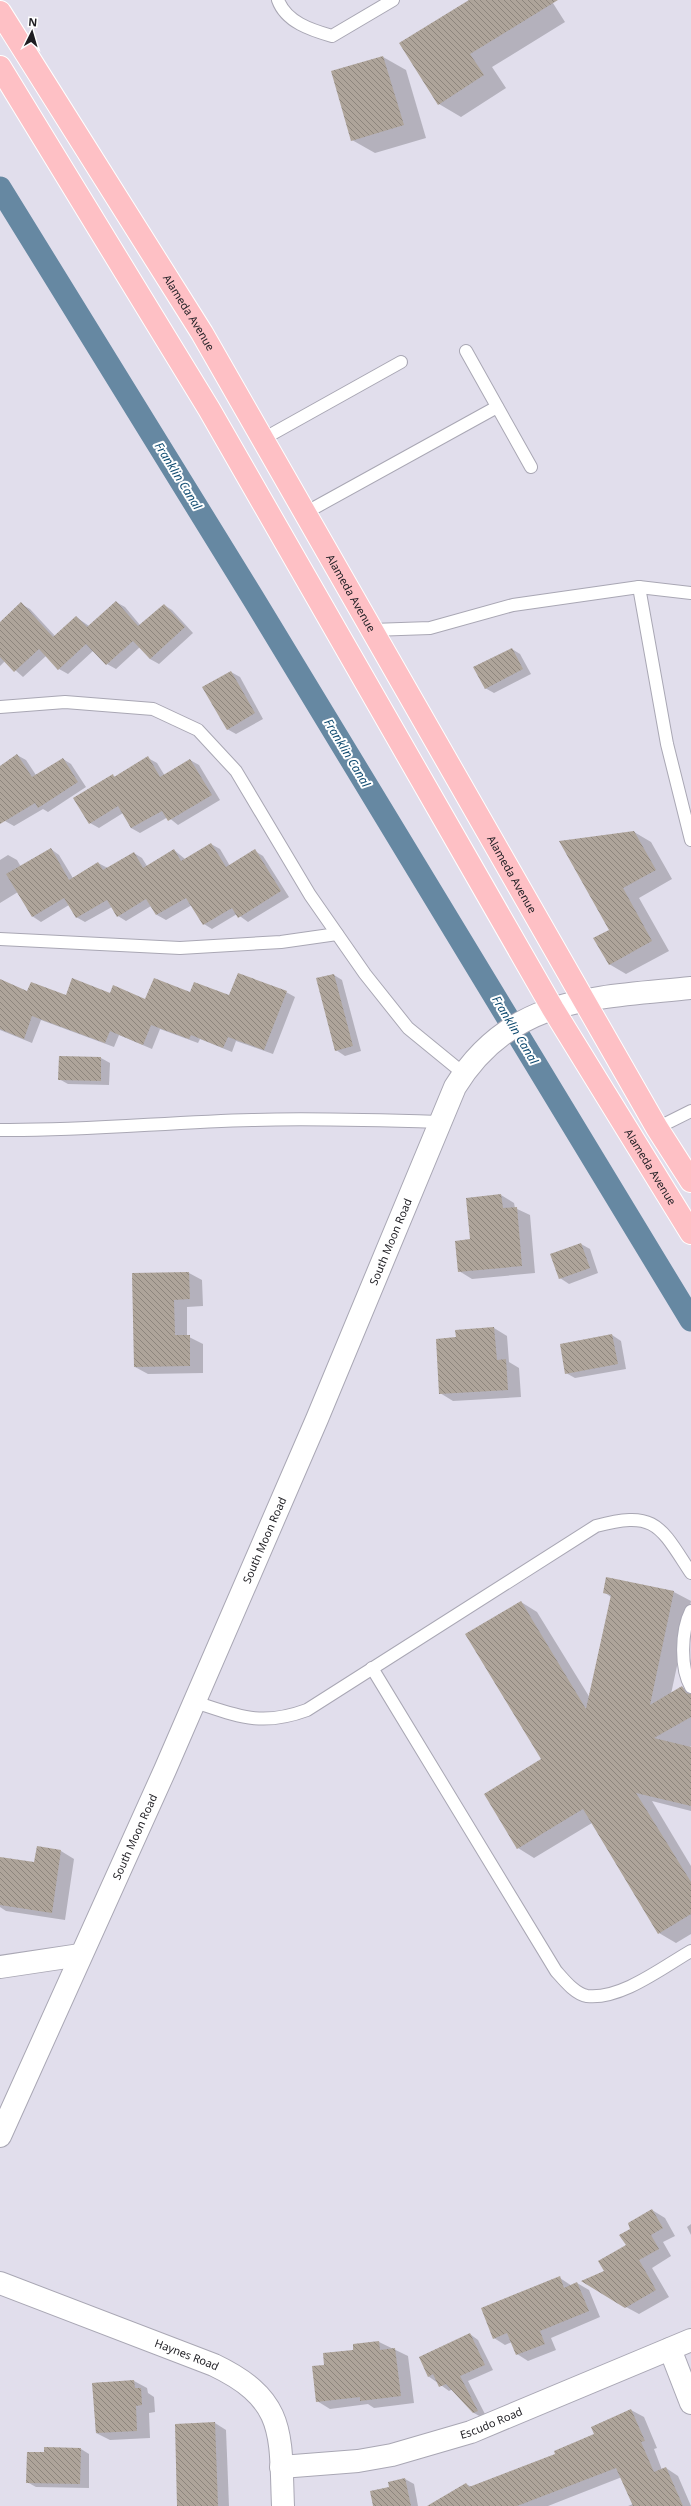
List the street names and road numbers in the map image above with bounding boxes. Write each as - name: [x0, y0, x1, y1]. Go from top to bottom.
- street label: Alameda Avenue: [160, 271, 219, 353]
- street label: Alameda Avenue: [323, 551, 379, 634]
- street label: Alameda Avenue: [484, 833, 540, 916]
- street label: Alameda Avenue: [622, 1126, 680, 1208]
- street label: South Moon Road: [366, 1196, 415, 1287]
- street label: South Moon Road: [239, 1494, 289, 1585]
- street label: South Moon Road: [108, 1791, 160, 1882]
- street label: Haynes Road: [153, 2335, 222, 2373]
- street label: Escudo Road: [458, 2403, 525, 2442]

